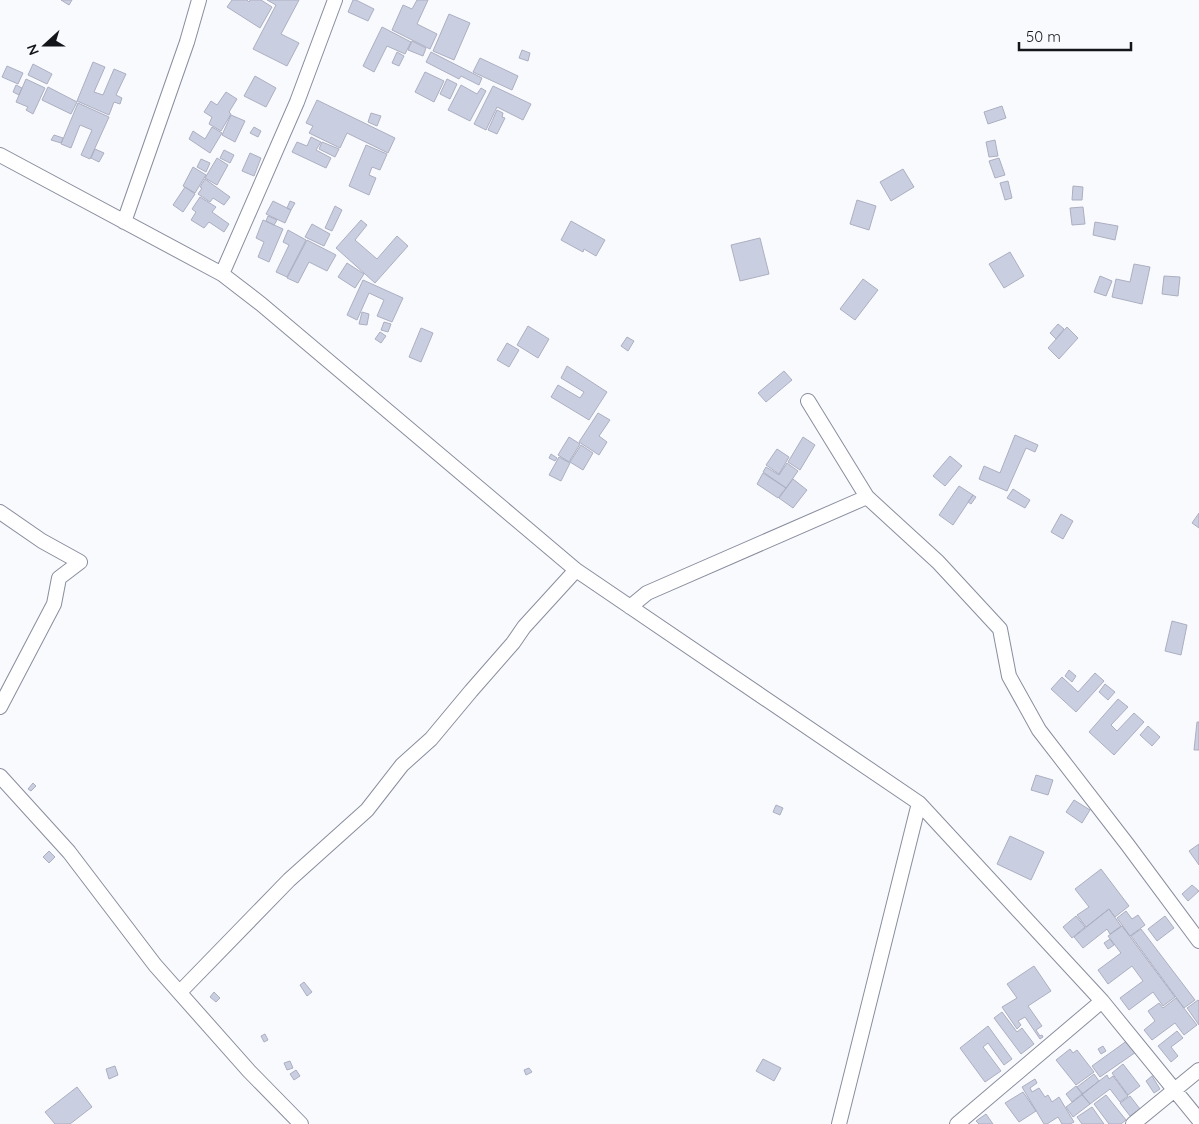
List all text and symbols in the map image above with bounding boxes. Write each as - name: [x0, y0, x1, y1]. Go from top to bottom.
- north arrow: [20, 20, 70, 70]
- scale bar: [1019, 20, 1132, 52]
- text: 50 m: [1026, 27, 1061, 46]
- text: N: [23, 42, 43, 58]

